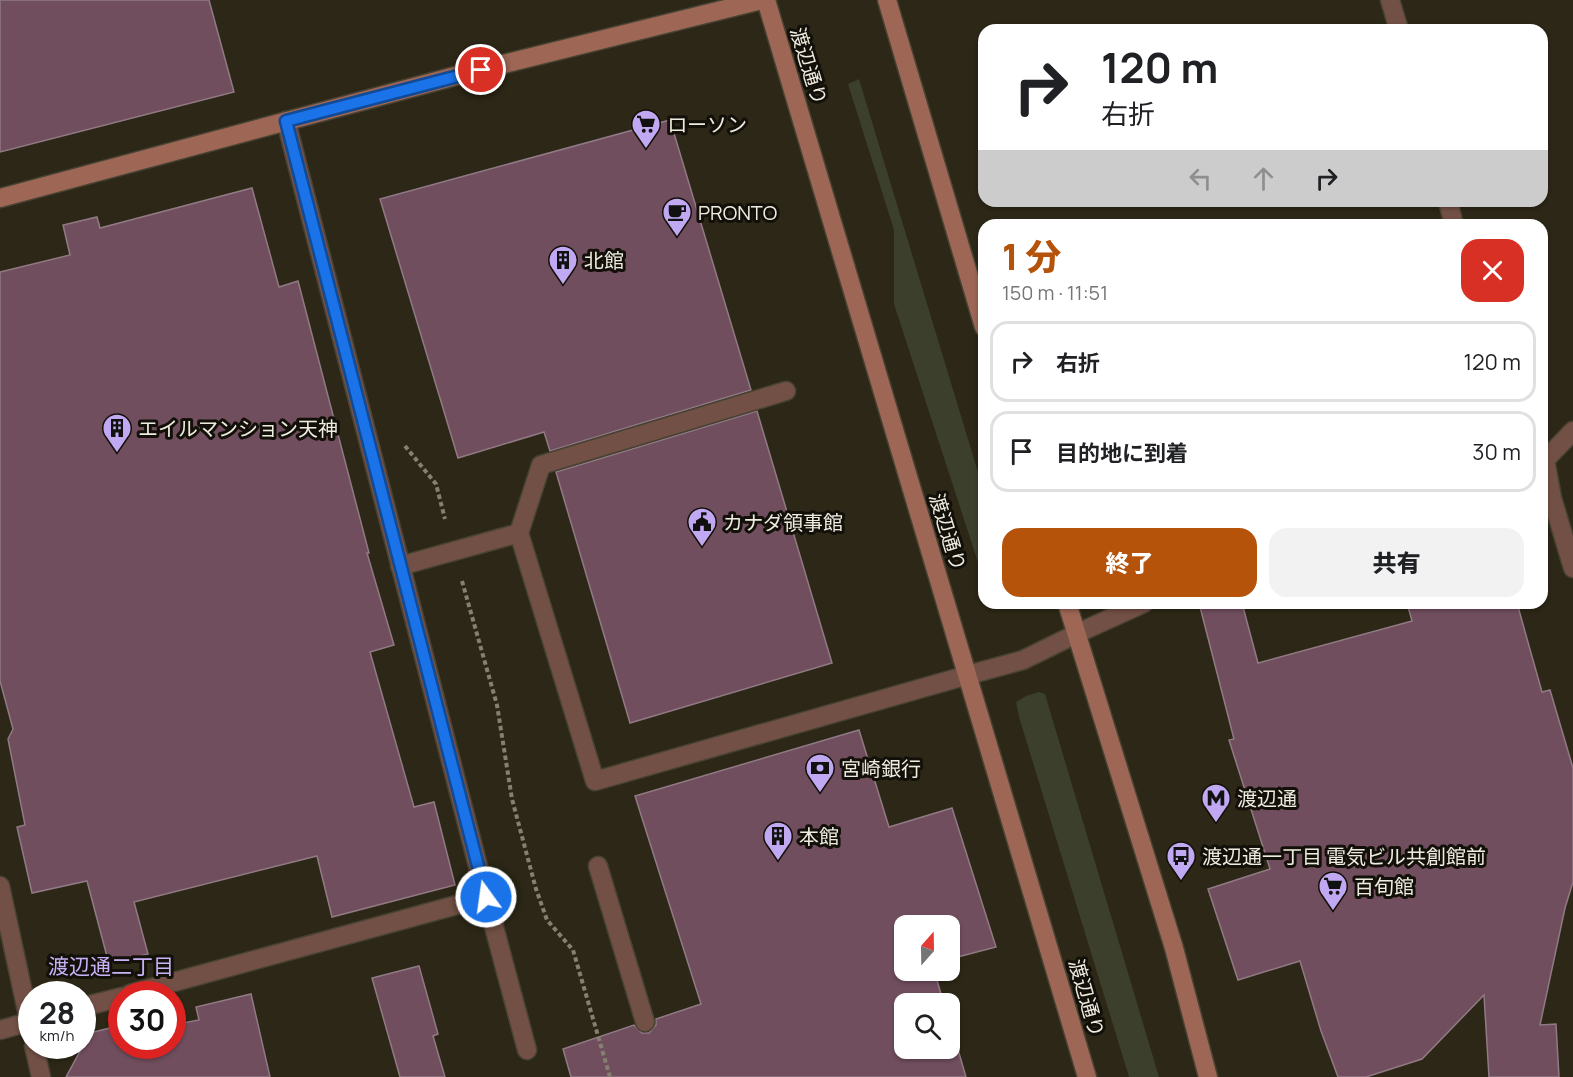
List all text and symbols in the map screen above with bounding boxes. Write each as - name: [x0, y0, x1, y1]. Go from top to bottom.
- street label: 渡辺通り: [784, 24, 834, 108]
- text: 120 m: [1101, 38, 1218, 96]
- pin: [455, 44, 506, 95]
- icon: right: [1002, 48, 1080, 126]
- icon: arrive: [464, 53, 497, 86]
- text: 右折: [1101, 95, 1155, 132]
- supermarket icon: ローソン: [630, 108, 662, 150]
- place label: ローソン: [667, 111, 747, 138]
- icon: left: [1184, 162, 1217, 195]
- icon: ahead: [1247, 162, 1280, 195]
- icon: right: [1310, 162, 1343, 195]
- cafe icon: PRONTO: [661, 196, 693, 238]
- place label: PRONTO: [698, 199, 777, 226]
- text: 1 分: [1002, 232, 1062, 281]
- button: close: [1461, 239, 1524, 302]
- building icon: 北館: [547, 244, 579, 286]
- place label: 北館: [584, 247, 624, 274]
- text: 150 m · 11:51: [1002, 279, 1108, 306]
- icon: right: [1005, 345, 1038, 378]
- text: 120 m: [1463, 347, 1521, 377]
- text: 右折: [1056, 348, 1100, 378]
- building icon: エイルマンション天神: [101, 412, 133, 454]
- place label: エイルマンション天神: [138, 415, 338, 442]
- icon: arrive: [1005, 435, 1038, 468]
- text: 30 m: [1472, 437, 1521, 467]
- text: 目的地に到着: [1056, 438, 1188, 468]
- street label: 渡辺通り: [923, 490, 973, 574]
- public building icon: カナダ領事館: [686, 506, 718, 548]
- place label: カナダ領事館: [723, 509, 843, 536]
- button: 終了: [1002, 528, 1257, 597]
- button: 共有: [1269, 528, 1524, 597]
- bank icon: 宮崎銀行: [804, 752, 836, 794]
- place label: 宮崎銀行: [841, 755, 921, 782]
- metro station icon: 渡辺通: [1200, 782, 1232, 824]
- place label: 渡辺通: [1237, 785, 1297, 812]
- building icon: 本館: [762, 820, 794, 862]
- place label: 本館: [799, 823, 839, 850]
- bus stop icon: 渡辺通一丁目 電気ビル共創館前: [1165, 840, 1197, 882]
- place label: 渡辺通一丁目 電気ビル共創館前: [1202, 843, 1486, 870]
- position arrow: [454, 865, 518, 929]
- supermarket icon: 百旬館: [1317, 870, 1349, 912]
- place label: 百旬館: [1354, 873, 1414, 900]
- north arrow: [894, 915, 960, 981]
- map controls: [894, 915, 960, 1059]
- district label: 渡辺通二丁目: [48, 952, 174, 980]
- street label: 渡辺通り: [1063, 956, 1111, 1040]
- speed limit sign: 30: [108, 981, 186, 1059]
- text: 28: [39, 992, 75, 1033]
- button: search: [894, 993, 960, 1059]
- text: km/h: [40, 1025, 74, 1046]

